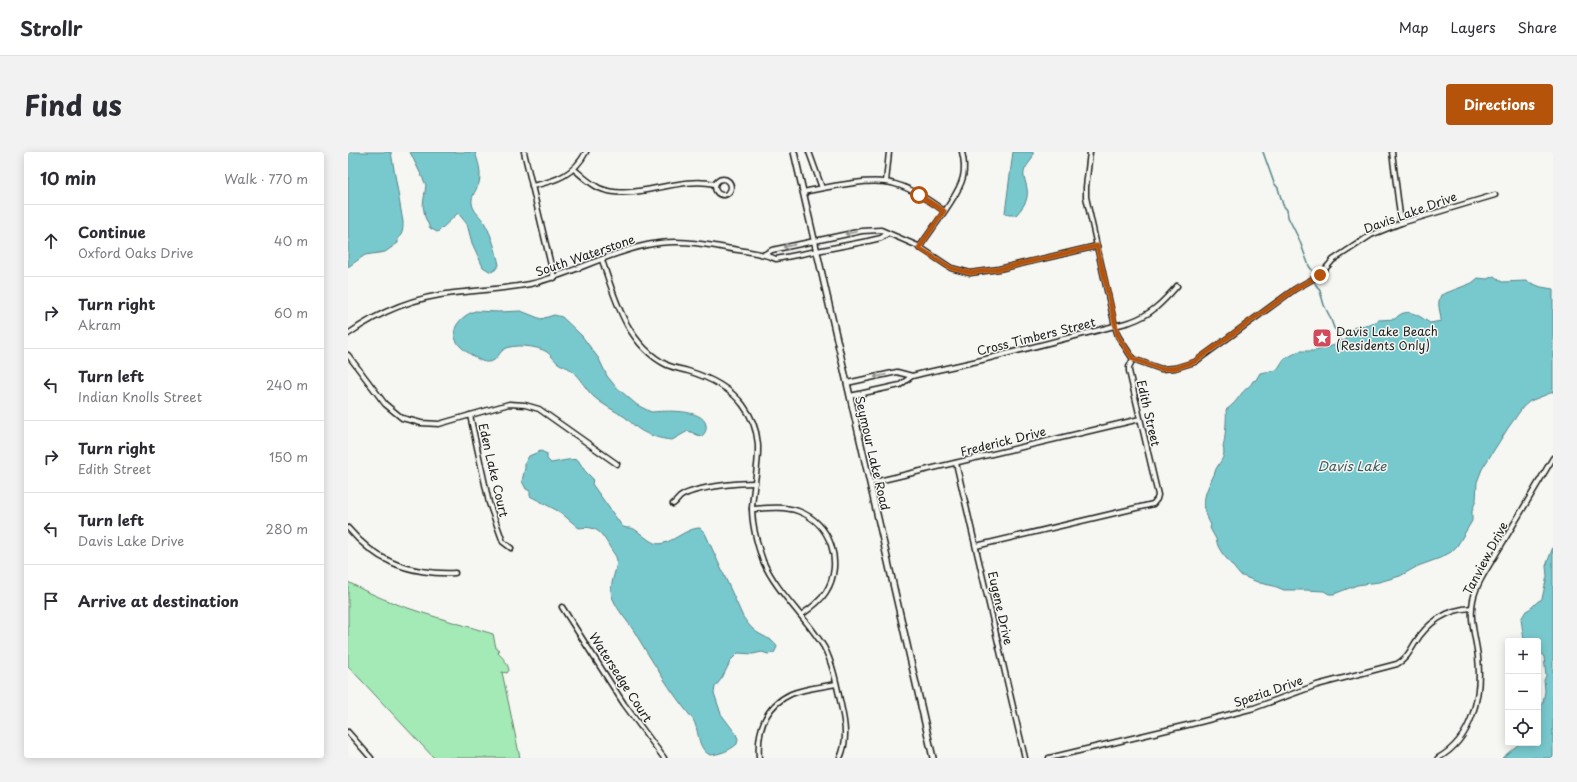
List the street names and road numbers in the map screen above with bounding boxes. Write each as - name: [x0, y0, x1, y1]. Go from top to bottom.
- street label: Davis Lake Drive: [1361, 187, 1459, 237]
- street label: South Waterstone: [533, 229, 637, 280]
- street label: Cross Timbers Street: [975, 313, 1097, 359]
- street label: Edith Street: [1133, 378, 1165, 448]
- street label: Seymour Lake Road: [851, 394, 895, 512]
- street label: Eden Lake Court: [474, 421, 514, 519]
- street label: Frederick Drive: [958, 422, 1048, 460]
- street label: Tanview Drive: [1458, 518, 1512, 598]
- street label: Eugene Drive: [984, 569, 1018, 647]
- street label: Watersedge Court: [585, 629, 657, 726]
- street label: Spezia Drive: [1231, 671, 1305, 711]

